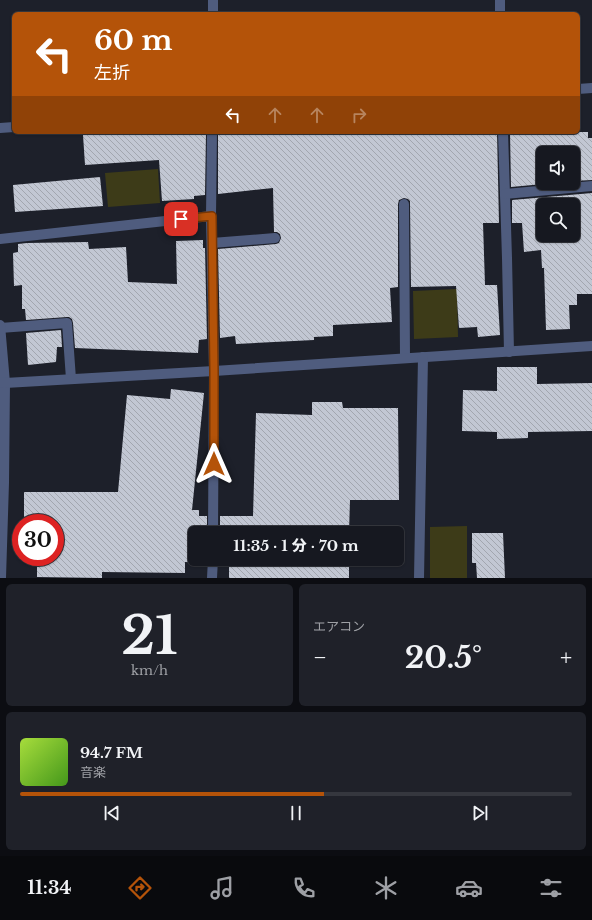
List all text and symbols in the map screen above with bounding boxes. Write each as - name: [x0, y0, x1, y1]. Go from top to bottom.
- text: 60 m: [94, 23, 172, 58]
- icon: left: [28, 28, 80, 80]
- text: 左折: [94, 62, 130, 84]
- icon: left: [222, 104, 244, 126]
- icon: ahead: [264, 104, 286, 126]
- icon: ahead: [306, 104, 328, 126]
- icon: right: [348, 104, 370, 126]
- map controls: [536, 146, 580, 242]
- button: sound: [536, 146, 580, 190]
- button: search: [536, 198, 580, 242]
- pin: [164, 202, 198, 236]
- icon: arrive: [170, 208, 192, 230]
- position arrow: [193, 443, 235, 485]
- speed limit sign: 30: [12, 514, 64, 566]
- text: 11:35 · 1 分 · 70 m: [233, 536, 359, 555]
- text: 21: [121, 604, 178, 668]
- text: エアコン: [313, 618, 365, 635]
- text: 20.5°: [405, 639, 482, 676]
- text: −: [313, 644, 327, 671]
- text: +: [560, 644, 572, 671]
- text: km/h: [131, 662, 168, 679]
- text: 94.7 FM: [80, 743, 143, 762]
- text: 音楽: [80, 764, 106, 781]
- icon: previous: [101, 802, 123, 824]
- icon: pause: [285, 802, 307, 824]
- icon: next: [469, 802, 491, 824]
- icon: directions: [126, 874, 154, 902]
- icon: music: [208, 874, 236, 902]
- icon: phone: [290, 874, 318, 902]
- icon: climate: [372, 874, 400, 902]
- icon: car: [455, 874, 483, 902]
- icon: filters: [537, 874, 565, 902]
- text: 11:34: [27, 877, 71, 899]

